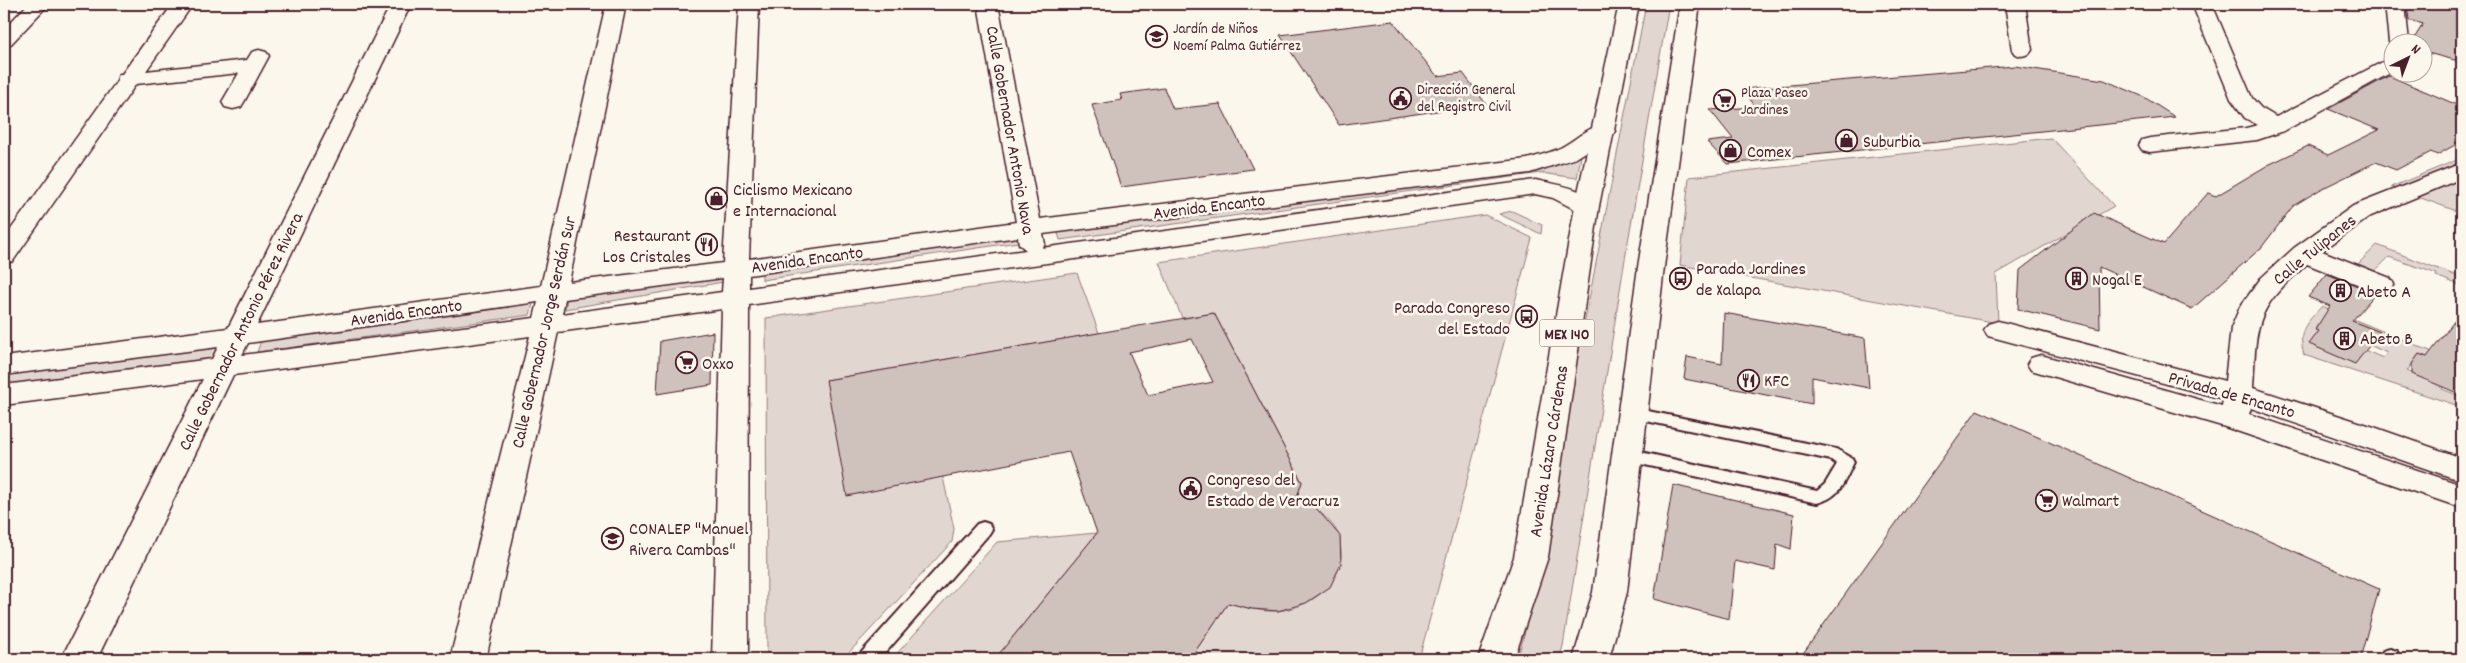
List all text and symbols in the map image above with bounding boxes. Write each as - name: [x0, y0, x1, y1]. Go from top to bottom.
- place label: Jardín de Niños Noemí Palma Gutiérrez: [1173, 19, 1301, 58]
- street label: Calle Gobernador Antonio Nava: [978, 24, 1039, 237]
- school or university icon: Jardín de Niños Noemí Palma Gutiérrez: [1145, 25, 1169, 49]
- north arrow: [2384, 32, 2434, 82]
- text: N: [2406, 40, 2425, 60]
- place label: Dirección General del Registro Civil: [1417, 80, 1516, 119]
- place label: Plaza Paseo Jardines: [1741, 83, 1808, 122]
- public building icon: Dirección General del Registro Civil: [1389, 86, 1413, 110]
- supermarket icon: Plaza Paseo Jardines: [1713, 89, 1737, 113]
- shop icon: Suburbia: [1835, 129, 1859, 153]
- place label: Suburbia: [1863, 131, 1921, 156]
- shop icon: Comex: [1719, 139, 1743, 163]
- place label: Comex: [1747, 141, 1791, 166]
- place label: Ciclismo Mexicano e Internacional: [733, 179, 853, 225]
- shop icon: Ciclismo Mexicano e Internacional: [705, 187, 729, 211]
- street label: Avenida Encanto: [1152, 189, 1267, 228]
- street label: Calle Gobernador Antonio Pérez Rivera: [174, 208, 311, 455]
- street label: Calle Tulipanes: [2268, 209, 2363, 292]
- street label: Calle Gobernador Jorge Serdán Sur: [507, 214, 584, 451]
- place label: Restaurant Los Cristales: [603, 225, 691, 271]
- restaurant icon: Restaurant Los Cristales: [695, 233, 719, 257]
- street label: Avenida Encanto: [750, 241, 865, 282]
- place label: Parada Jardines de Xalapa: [1696, 258, 1806, 304]
- bus stop icon: Parada Jardines de Xalapa: [1668, 266, 1692, 290]
- building icon: Nogal E: [2064, 267, 2088, 291]
- place label: Nogal E: [2092, 269, 2142, 294]
- building icon: Abeto A: [2329, 279, 2353, 303]
- place label: Abeto A: [2357, 281, 2411, 306]
- street label: Avenida Encanto: [349, 294, 464, 335]
- place label: Parada Congreso del Estado: [1394, 297, 1510, 343]
- bus stop icon: Parada Congreso del Estado: [1514, 305, 1538, 329]
- road number: MEX 140: [1540, 319, 1594, 346]
- building icon: Abeto B: [2332, 326, 2356, 350]
- place label: Abeto B: [2360, 328, 2413, 353]
- supermarket icon: Oxxo: [674, 351, 698, 375]
- place label: Oxxo: [702, 353, 734, 378]
- street label: Avenida Lázaro Cárdenas: [1525, 364, 1576, 539]
- street label: Privada de Encanto: [2165, 366, 2298, 426]
- restaurant icon: KFC: [1736, 368, 1760, 392]
- place label: KFC: [1764, 370, 1789, 395]
- place label: Congreso del Estado de Veracruz: [1207, 469, 1339, 515]
- public building icon: Congreso del Estado de Veracruz: [1179, 477, 1203, 501]
- supermarket icon: Walmart: [2034, 488, 2058, 512]
- place label: Walmart: [2062, 490, 2120, 515]
- place label: CONALEP "Manuel Rivera Cambas": [629, 518, 749, 564]
- school or university icon: CONALEP "Manuel Rivera Cambas": [601, 526, 625, 550]

